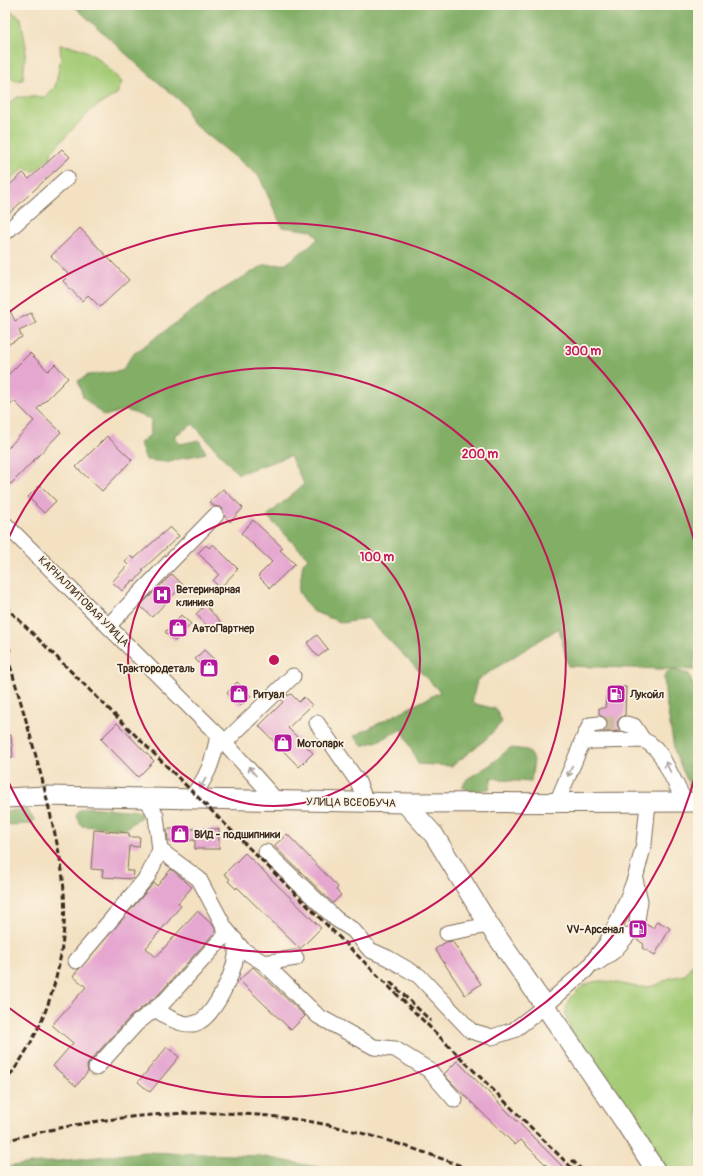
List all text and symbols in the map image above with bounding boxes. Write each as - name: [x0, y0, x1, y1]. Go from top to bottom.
- text: 300 m: [565, 344, 602, 359]
- text: 200 m: [462, 447, 499, 462]
- text: 100 m: [360, 550, 395, 565]
- street label: КАРНАЛЛИТОВАЯ УЛИЦА: [36, 553, 132, 649]
- place label: Ветеринарная клиника: [176, 583, 240, 609]
- hospital icon: Ветеринарная клиника: [151, 584, 173, 606]
- shop icon: АвтоПартнер: [167, 617, 189, 639]
- place label: АвтоПартнер: [192, 622, 255, 635]
- centre of rings: [267, 653, 281, 667]
- shop icon: Трактородеталь: [198, 657, 220, 679]
- place label: Трактородеталь: [116, 662, 195, 675]
- shop icon: Ритуал: [228, 683, 250, 705]
- fuel station icon: Лукойл: [605, 683, 627, 705]
- place label: Ритуал: [253, 688, 285, 701]
- place label: Лукойл: [629, 688, 664, 701]
- shop icon: Мотопарк: [272, 732, 294, 754]
- place label: Мотопарк: [297, 737, 344, 750]
- one-way arrow: [664, 762, 671, 774]
- one-way arrow: [565, 765, 573, 777]
- one-way arrow: [248, 766, 257, 777]
- one-way arrow: [198, 776, 206, 788]
- street label: УЛИЦА ВСЕОБУЧА: [306, 795, 396, 810]
- shop icon: ВИД - подшипники: [169, 823, 191, 845]
- place label: ВИД - подшипники: [194, 828, 280, 841]
- fuel station icon: VV-Арсенал: [627, 918, 649, 940]
- place label: VV-Арсенал: [566, 923, 624, 936]

